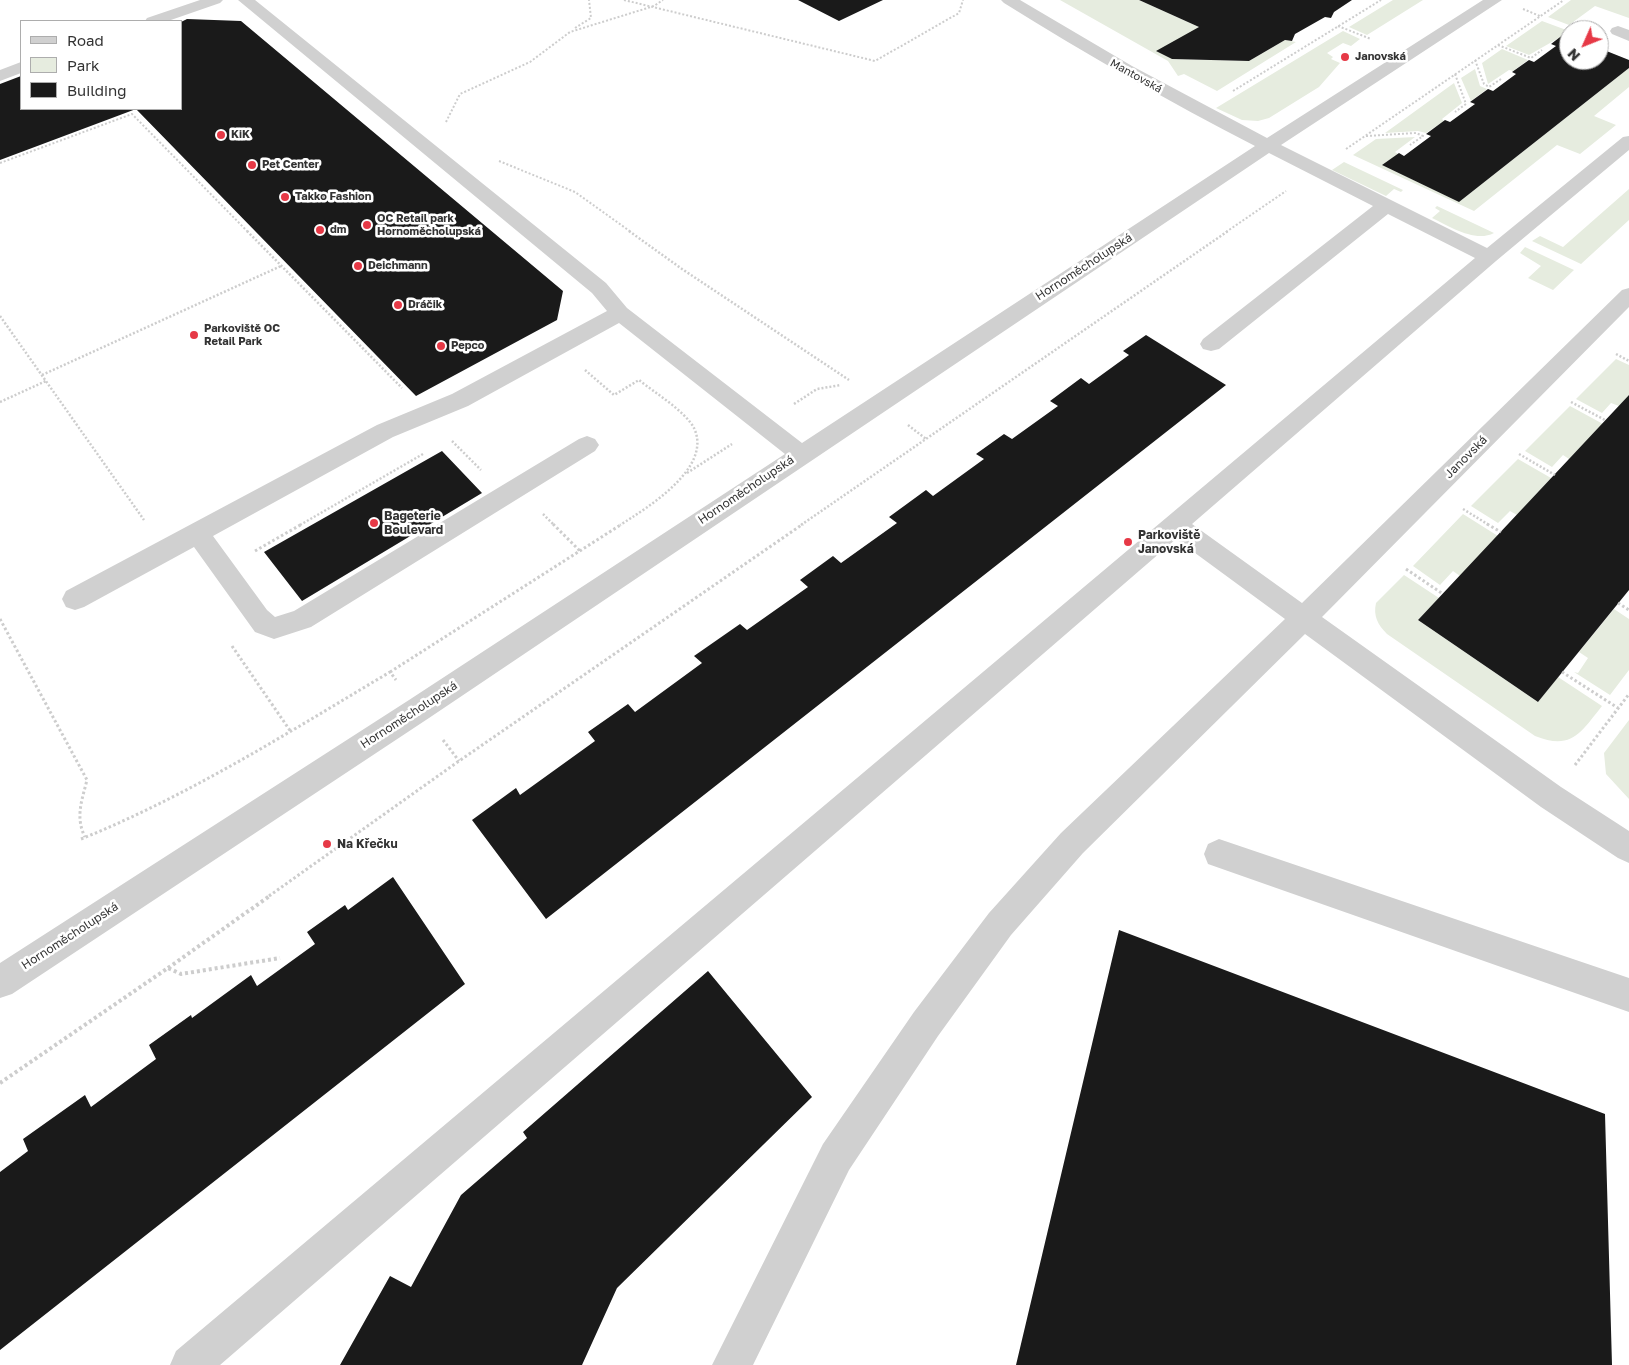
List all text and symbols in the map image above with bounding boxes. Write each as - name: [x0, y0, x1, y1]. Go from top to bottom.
- legend: [20, 20, 182, 110]
- north arrow: [1559, 20, 1609, 70]
- text: Road: [67, 31, 104, 49]
- text: N: [1564, 45, 1583, 65]
- place label: Janovská: [1355, 50, 1406, 64]
- marker: Janovská: [1339, 51, 1351, 63]
- text: Park: [67, 56, 99, 74]
- street label: Mantovská: [1108, 56, 1164, 96]
- text: Building: [67, 81, 127, 99]
- place label: KiK: [231, 128, 250, 142]
- marker: KiK: [215, 129, 227, 141]
- place label: Pet Center: [262, 158, 319, 172]
- marker: Pet Center: [246, 159, 258, 171]
- place label: Takko Fashion: [295, 190, 371, 204]
- marker: Takko Fashion: [279, 191, 291, 203]
- place label: OC Retail park Hornoměcholupská: [377, 212, 481, 238]
- marker: OC Retail park Hornoměcholupská: [361, 219, 373, 231]
- place label: dm: [330, 223, 346, 237]
- marker: dm: [314, 224, 326, 236]
- street label: Hornoměcholupská: [1033, 230, 1135, 304]
- place label: Deichmann: [368, 259, 428, 273]
- marker: Deichmann: [352, 260, 364, 272]
- place label: Dráčik: [408, 298, 442, 312]
- marker: Dráčik: [392, 299, 404, 311]
- place label: Parkoviště OC Retail Park: [204, 322, 280, 348]
- marker: Parkoviště OC Retail Park: [188, 329, 200, 341]
- place label: Pepco: [451, 339, 484, 353]
- marker: Pepco: [435, 340, 447, 352]
- street label: Janovská: [1442, 433, 1490, 481]
- street label: Hornoměcholupská: [695, 453, 797, 527]
- place label: Bageterie Boulevard: [384, 509, 443, 537]
- marker: Bageterie Boulevard: [368, 517, 380, 529]
- place label: Parkoviště Janovská: [1138, 528, 1200, 556]
- marker: Parkoviště Janovská: [1122, 536, 1134, 548]
- street label: Hornoměcholupská: [358, 678, 460, 752]
- place label: Na Křečku: [337, 837, 398, 851]
- marker: Na Křečku: [321, 838, 333, 850]
- street label: Hornoměcholupská: [19, 899, 121, 973]

